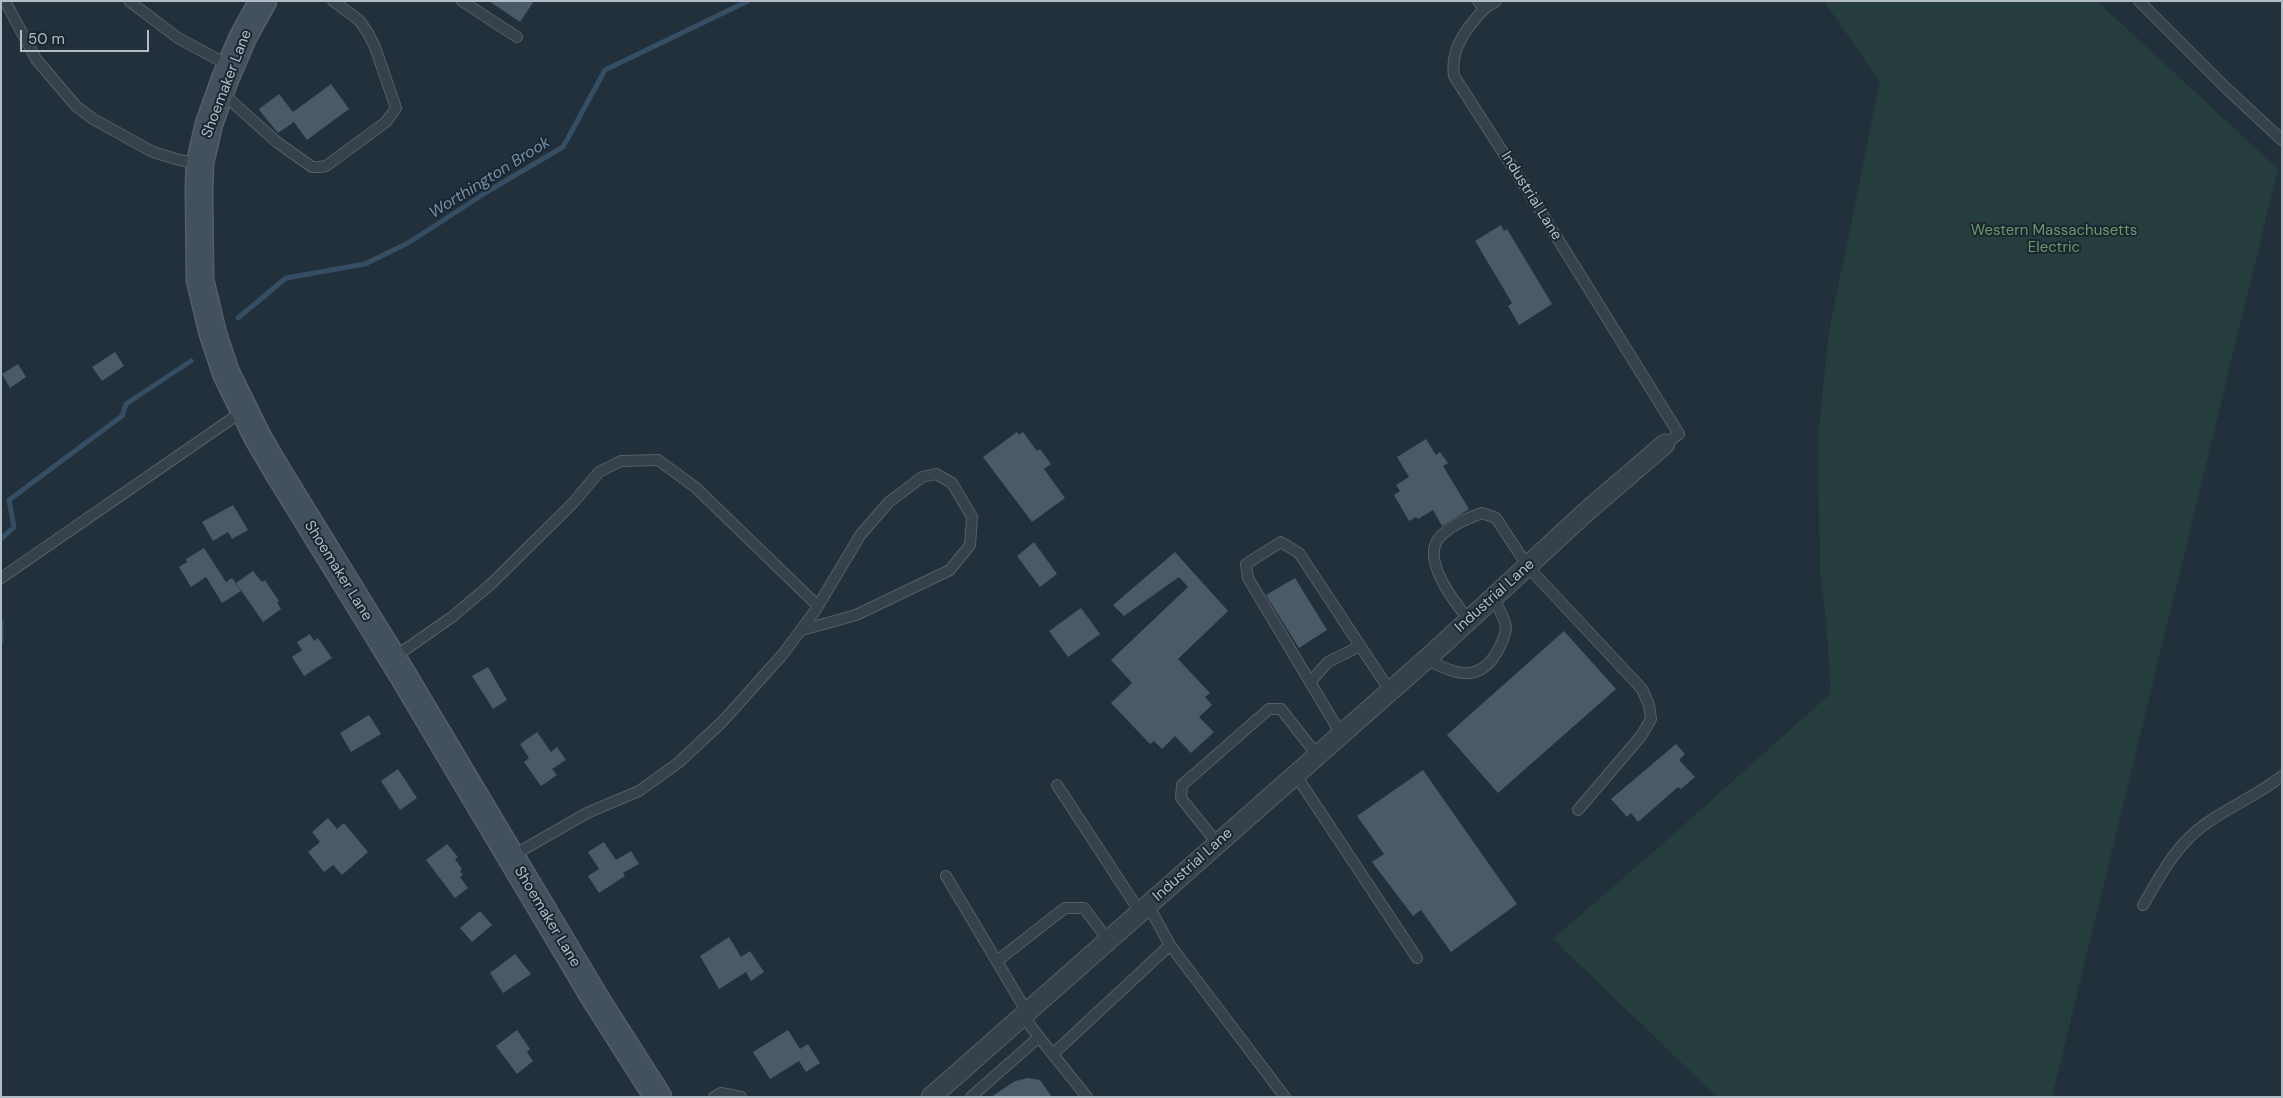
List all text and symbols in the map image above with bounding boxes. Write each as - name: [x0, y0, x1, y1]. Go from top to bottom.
- scale bar: [22, 20, 151, 52]
- street label: Shoemaker Lane: [198, 27, 256, 141]
- text: 50 m: [28, 29, 65, 49]
- water label: Worthington Brook: [426, 133, 554, 223]
- street label: Industrial Lane: [1497, 148, 1565, 244]
- park label: Western Massachusetts Electric: [1971, 222, 2137, 257]
- street label: Shoemaker Lane: [300, 518, 376, 624]
- street label: Industrial Lane: [1451, 556, 1539, 636]
- street label: Industrial Lane: [1149, 825, 1237, 905]
- street label: Shoemaker Lane: [510, 863, 584, 971]

